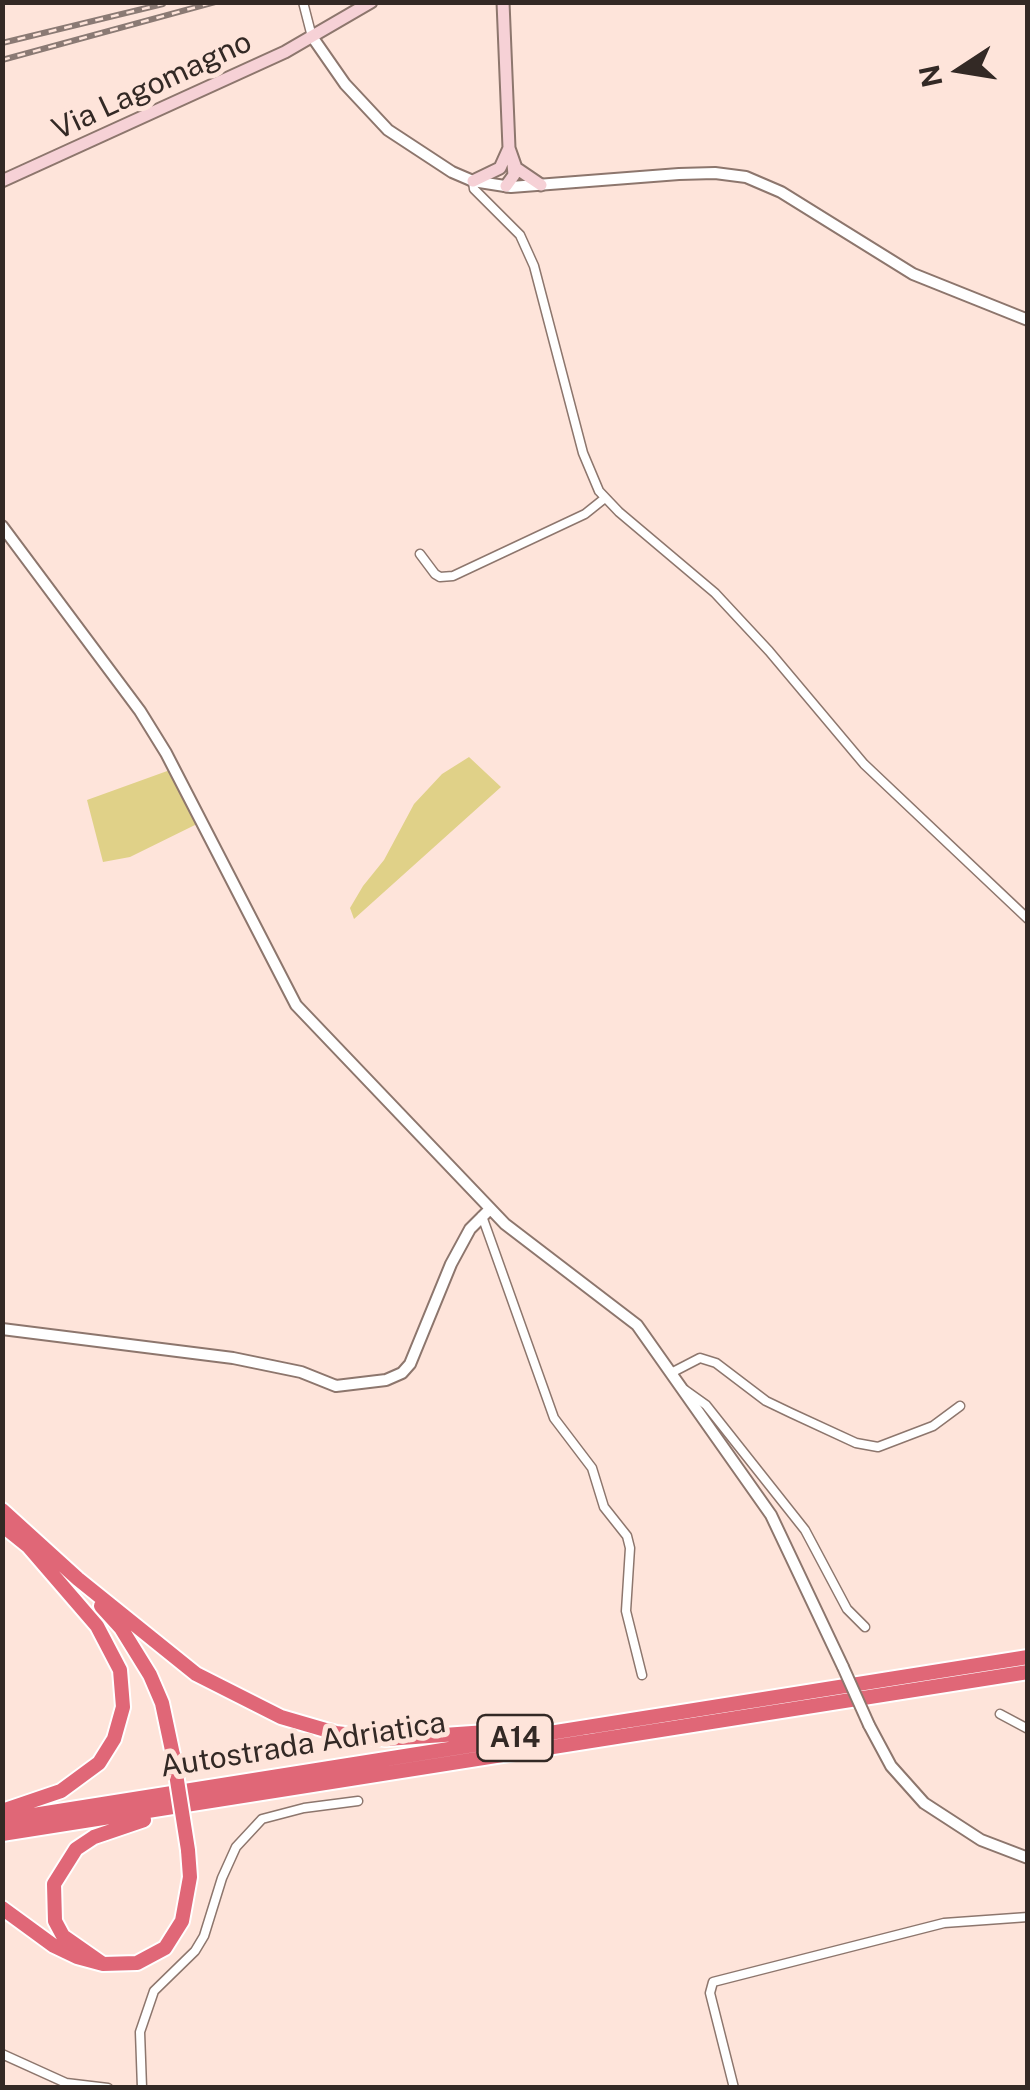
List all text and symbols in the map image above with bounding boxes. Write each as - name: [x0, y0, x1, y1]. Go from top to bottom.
- north arrow: [910, 20, 1010, 120]
- street label: Via Lagomagno: [47, 24, 257, 148]
- text: N: [912, 62, 949, 90]
- street label: Autostrada Adriatica: [158, 1705, 448, 1785]
- road number: A14: [478, 1715, 552, 1761]

